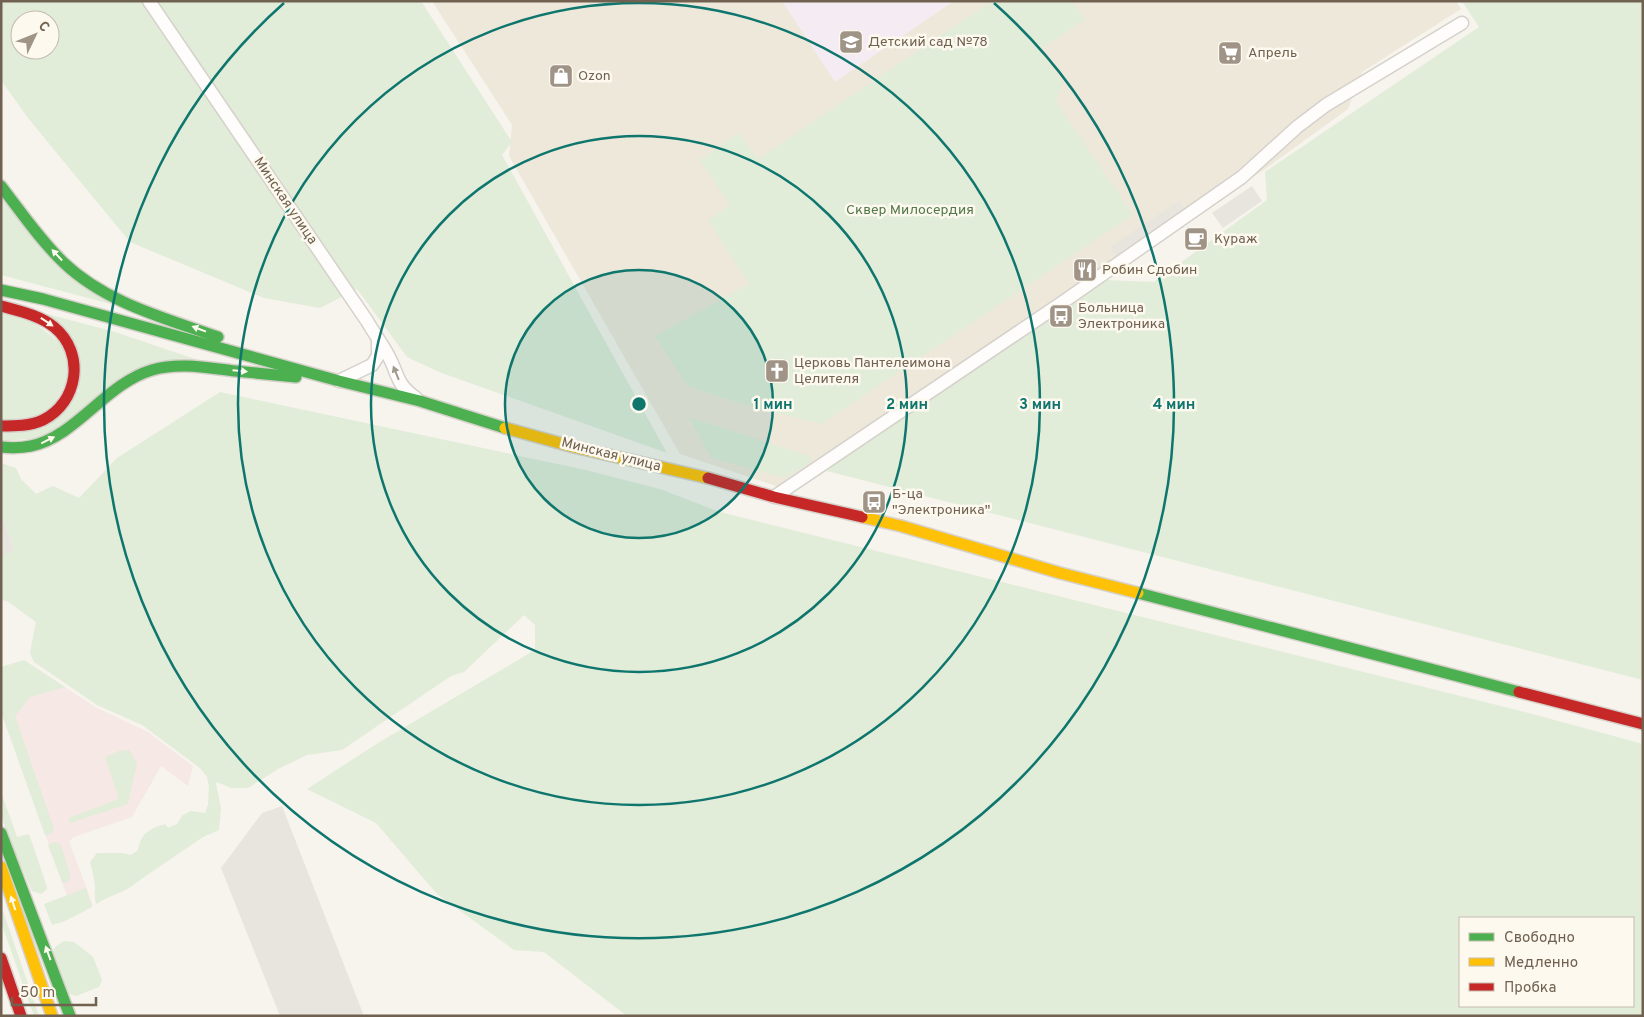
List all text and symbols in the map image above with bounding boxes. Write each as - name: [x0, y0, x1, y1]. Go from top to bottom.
- north arrow: [10, 10, 60, 60]
- text: С: [34, 18, 53, 36]
- school or university icon: Детский сад №78: [838, 29, 864, 55]
- place label: Детский сад №78: [868, 34, 988, 51]
- supermarket icon: Апрель: [1217, 40, 1243, 66]
- place label: Апрель: [1248, 45, 1297, 62]
- shop icon: Ozon: [548, 63, 574, 89]
- place label: Ozon: [578, 68, 611, 85]
- street label: Минская улица: [249, 154, 321, 248]
- park label: Сквер Милосердия: [846, 202, 974, 219]
- cafe icon: Кураж: [1183, 226, 1209, 252]
- place label: Кураж: [1214, 231, 1258, 248]
- one-way arrow: [51, 248, 62, 261]
- restaurant icon: Робин Сдобин: [1072, 257, 1098, 283]
- place label: Робин Сдобин: [1102, 262, 1197, 279]
- place label: Больница Электроника: [1078, 300, 1165, 333]
- bus stop icon: Больница Электроника: [1048, 303, 1074, 329]
- one-way arrow: [40, 318, 53, 327]
- one-way arrow: [191, 325, 206, 332]
- place label: Церковь Пантелеимона Целителя: [794, 355, 951, 388]
- church icon: Церковь Пантелеимона Целителя: [764, 358, 790, 384]
- one-way arrow: [391, 366, 399, 380]
- one-way arrow: [232, 368, 248, 376]
- centre of rings: [630, 395, 648, 413]
- text: 1 мин: [754, 396, 792, 415]
- text: 2 мин: [886, 396, 928, 415]
- text: 3 мин: [1019, 396, 1061, 415]
- text: 4 мин: [1153, 396, 1195, 415]
- street label: Минская улица: [560, 434, 662, 476]
- one-way arrow: [41, 436, 56, 444]
- place label: Б-ца "Электроника": [892, 486, 990, 519]
- bus stop icon: Б-ца "Электроника": [861, 489, 887, 515]
- one-way arrow: [9, 896, 16, 911]
- legend: [1459, 917, 1634, 1007]
- text: Свободно: [1504, 929, 1575, 948]
- one-way arrow: [43, 946, 51, 960]
- text: Медленно: [1504, 954, 1578, 973]
- scale bar: [12, 974, 96, 1006]
- text: Пробка: [1504, 979, 1556, 998]
- text: 50 m: [20, 984, 55, 1003]

